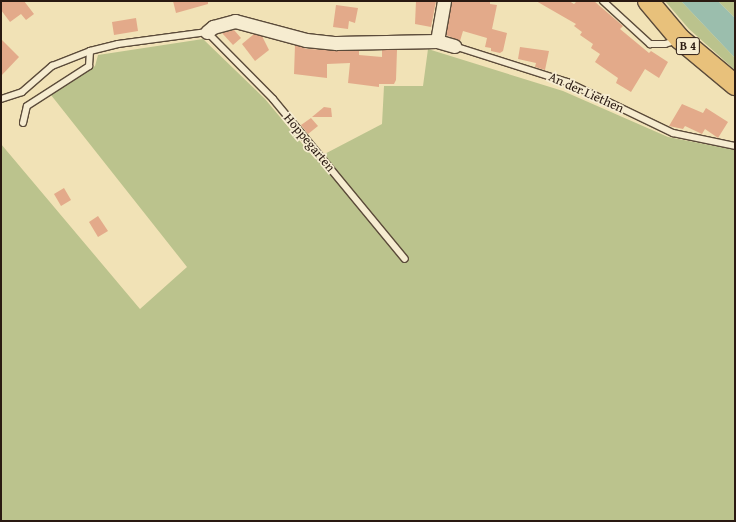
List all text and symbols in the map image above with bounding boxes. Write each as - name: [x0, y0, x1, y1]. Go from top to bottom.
- road number: B 4: [675, 36, 701, 56]
- street label: An der Liethen: [546, 69, 626, 117]
- street label: Hoppegarten: [280, 111, 338, 175]

